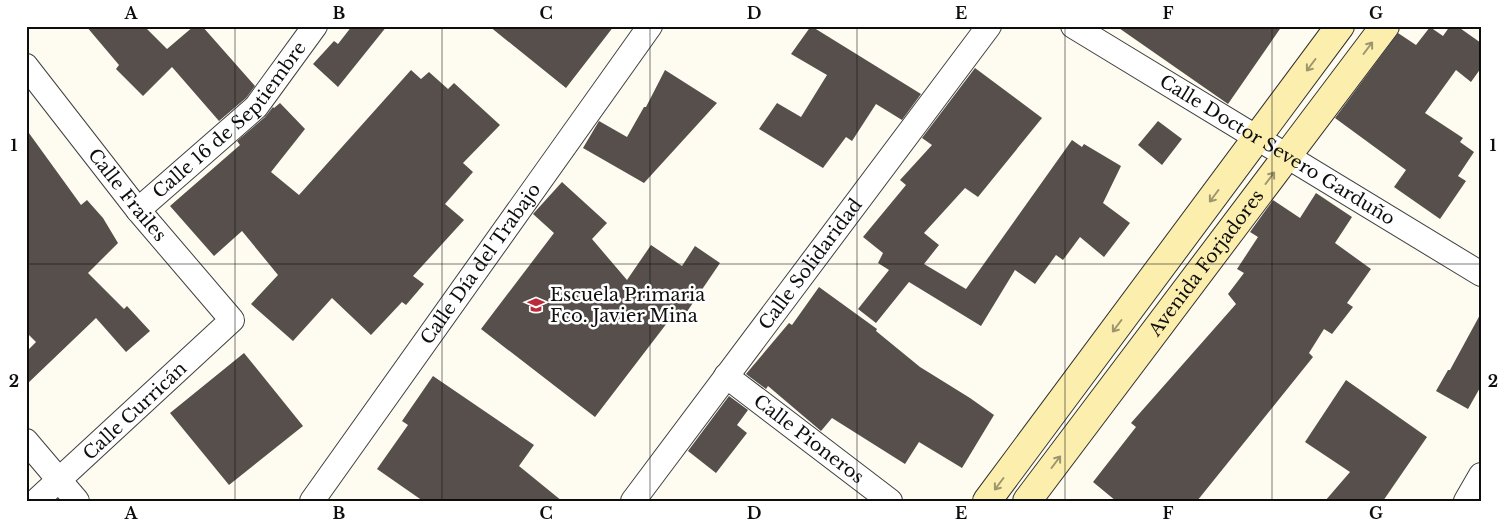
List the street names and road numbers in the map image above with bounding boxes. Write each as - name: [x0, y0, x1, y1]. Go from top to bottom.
- street label: Calle 16 de Septiembre: [148, 37, 311, 203]
- street label: Calle Doctor Severo Garduño: [1156, 70, 1399, 230]
- street label: Calle Frailes: [83, 144, 171, 246]
- street label: Calle Día del Trabajo: [416, 179, 545, 349]
- street label: Avenida Forjadores: [1144, 186, 1269, 341]
- street label: Calle Solidaridad: [754, 194, 867, 334]
- street label: Calle Curricán: [79, 357, 191, 465]
- street label: Calle Pioneros: [749, 390, 868, 488]

